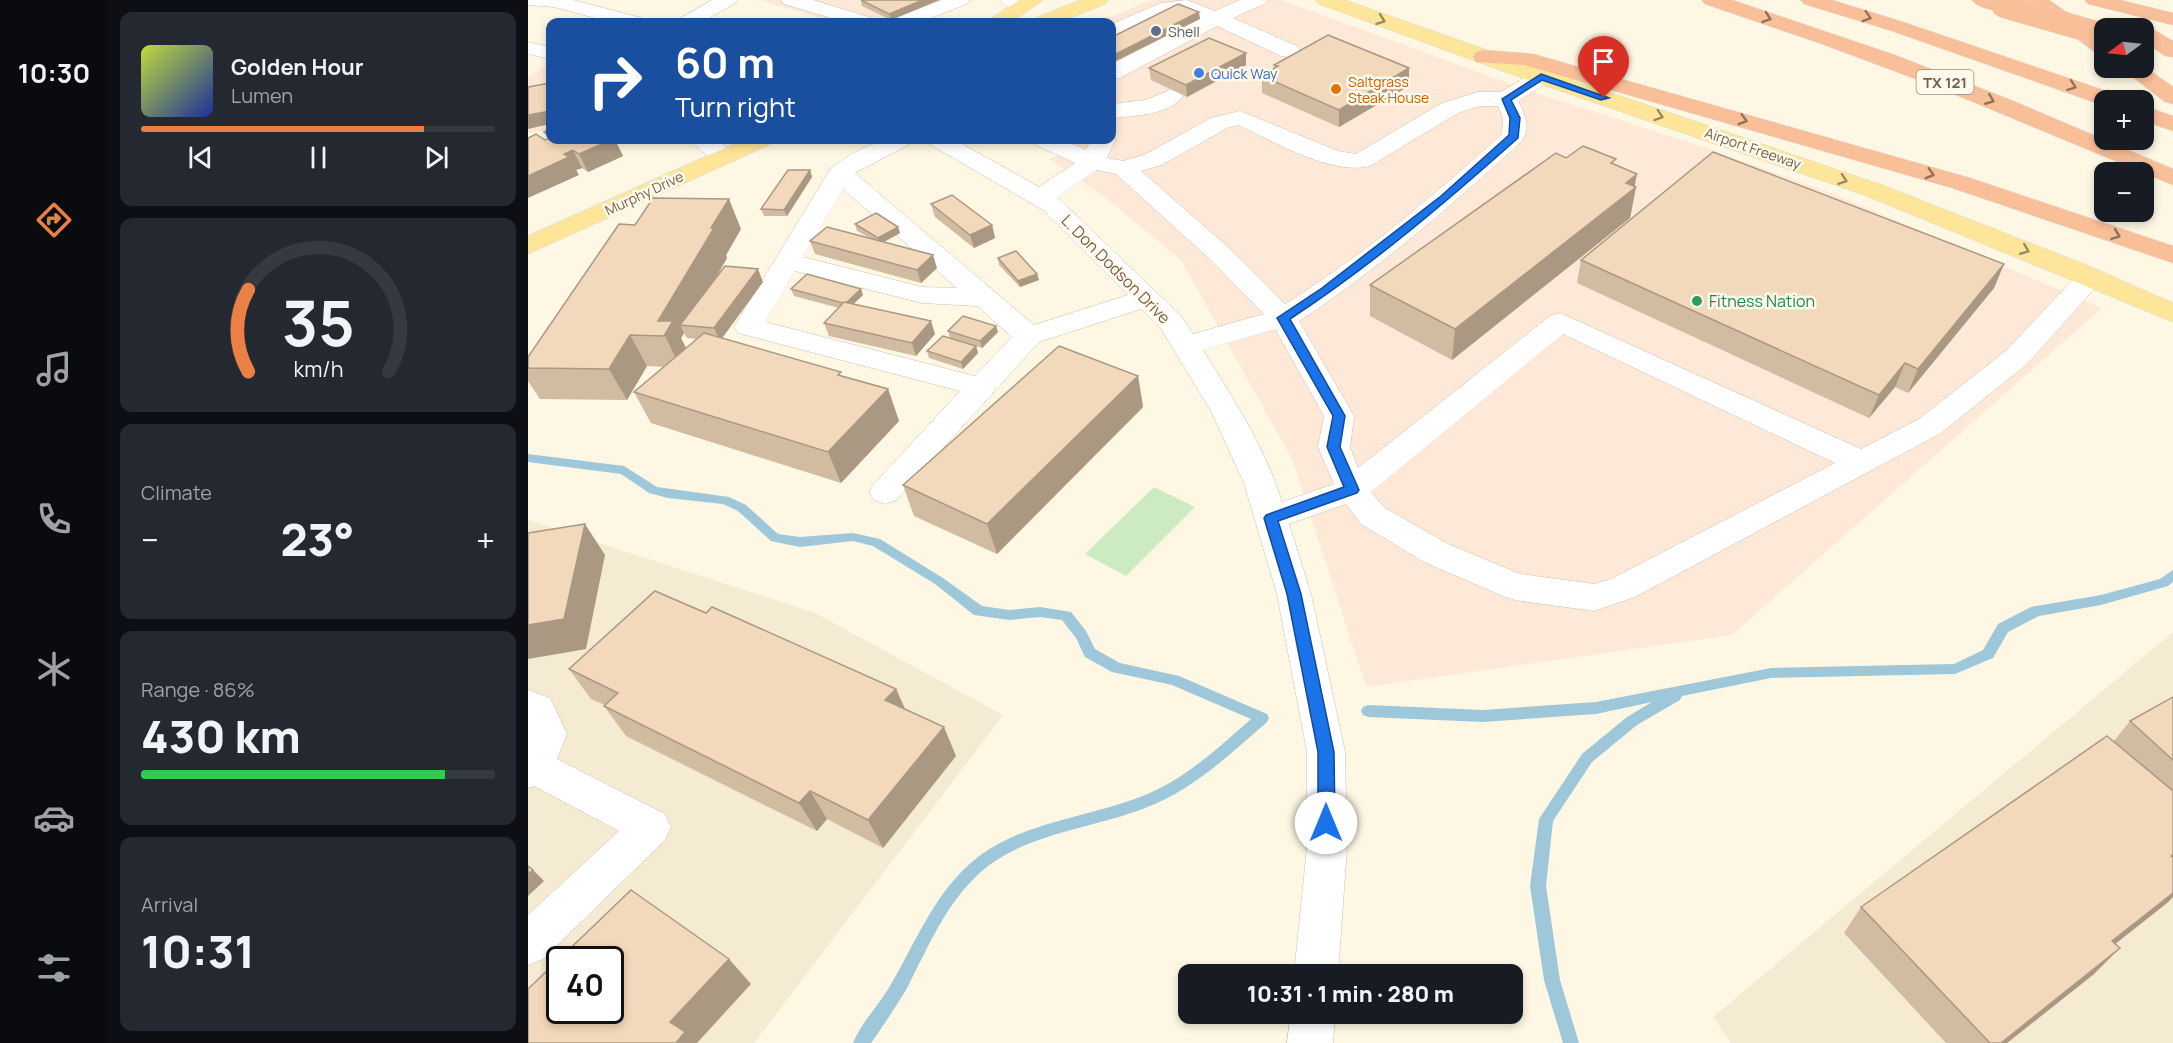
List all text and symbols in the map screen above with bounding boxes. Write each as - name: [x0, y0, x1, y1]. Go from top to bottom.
- one-way arrow: [1861, 10, 1872, 22]
- one-way arrow: [1762, 11, 1772, 24]
- one-way arrow: [1376, 12, 1386, 25]
- north arrow: [2094, 18, 2154, 78]
- map controls: [2094, 18, 2154, 222]
- place label: Shell: [1168, 22, 1200, 41]
- marker: Shell: [1149, 24, 1163, 38]
- text: 60 m: [675, 33, 775, 91]
- pin: [1578, 36, 1629, 98]
- icon: right: [576, 42, 654, 120]
- icon: arrive: [1587, 45, 1620, 78]
- text: Golden Hour: [231, 52, 364, 82]
- text: 10:30: [18, 54, 90, 91]
- place label: Quick Way: [1211, 64, 1278, 83]
- marker: Quick Way: [1192, 66, 1206, 80]
- road number: TX 121: [1916, 70, 1974, 94]
- place label: Saltgrass Steak House: [1348, 72, 1429, 107]
- one-way arrow: [2066, 79, 2076, 92]
- text: Lumen: [231, 82, 293, 109]
- marker: Saltgrass Steak House: [1329, 82, 1343, 96]
- text: Turn right: [675, 88, 796, 125]
- button: +: [2094, 90, 2154, 150]
- one-way arrow: [1984, 93, 1995, 105]
- one-way arrow: [1653, 108, 1664, 121]
- one-way arrow: [1737, 113, 1748, 125]
- street label: Airport Freeway: [1702, 123, 1804, 174]
- icon: previous: [184, 141, 217, 174]
- icon: pause: [302, 141, 335, 174]
- icon: next: [420, 141, 453, 174]
- button: −: [2094, 162, 2154, 222]
- street label: Murphy Drive: [602, 167, 686, 219]
- one-way arrow: [1925, 167, 1935, 179]
- one-way arrow: [1837, 172, 1848, 185]
- icon: directions: [33, 199, 75, 241]
- street label: L. Don Dodson Drive: [1057, 210, 1175, 328]
- one-way arrow: [2110, 227, 2121, 240]
- one-way arrow: [2018, 243, 2029, 255]
- text: 35: [282, 279, 354, 365]
- place label: Fitness Nation: [1709, 290, 1815, 312]
- marker: Fitness Nation: [1690, 294, 1704, 308]
- icon: music: [33, 348, 75, 390]
- text: km/h: [293, 355, 343, 384]
- text: Climate: [141, 479, 212, 506]
- icon: phone: [33, 498, 75, 540]
- text: 23°: [280, 508, 354, 570]
- text: −: [141, 517, 159, 562]
- text: +: [476, 517, 495, 562]
- icon: climate: [33, 648, 75, 690]
- text: Range · 86%: [141, 676, 255, 703]
- text: 430 km: [141, 705, 301, 767]
- position arrow: [1294, 791, 1358, 855]
- icon: car: [33, 797, 75, 839]
- text: Arrival: [141, 891, 198, 918]
- text: 10:31: [141, 920, 255, 982]
- speed limit sign: 40: [546, 946, 624, 1024]
- icon: filters: [33, 947, 75, 989]
- text: 10:31 · 1 min · 280 m: [1247, 979, 1454, 1009]

